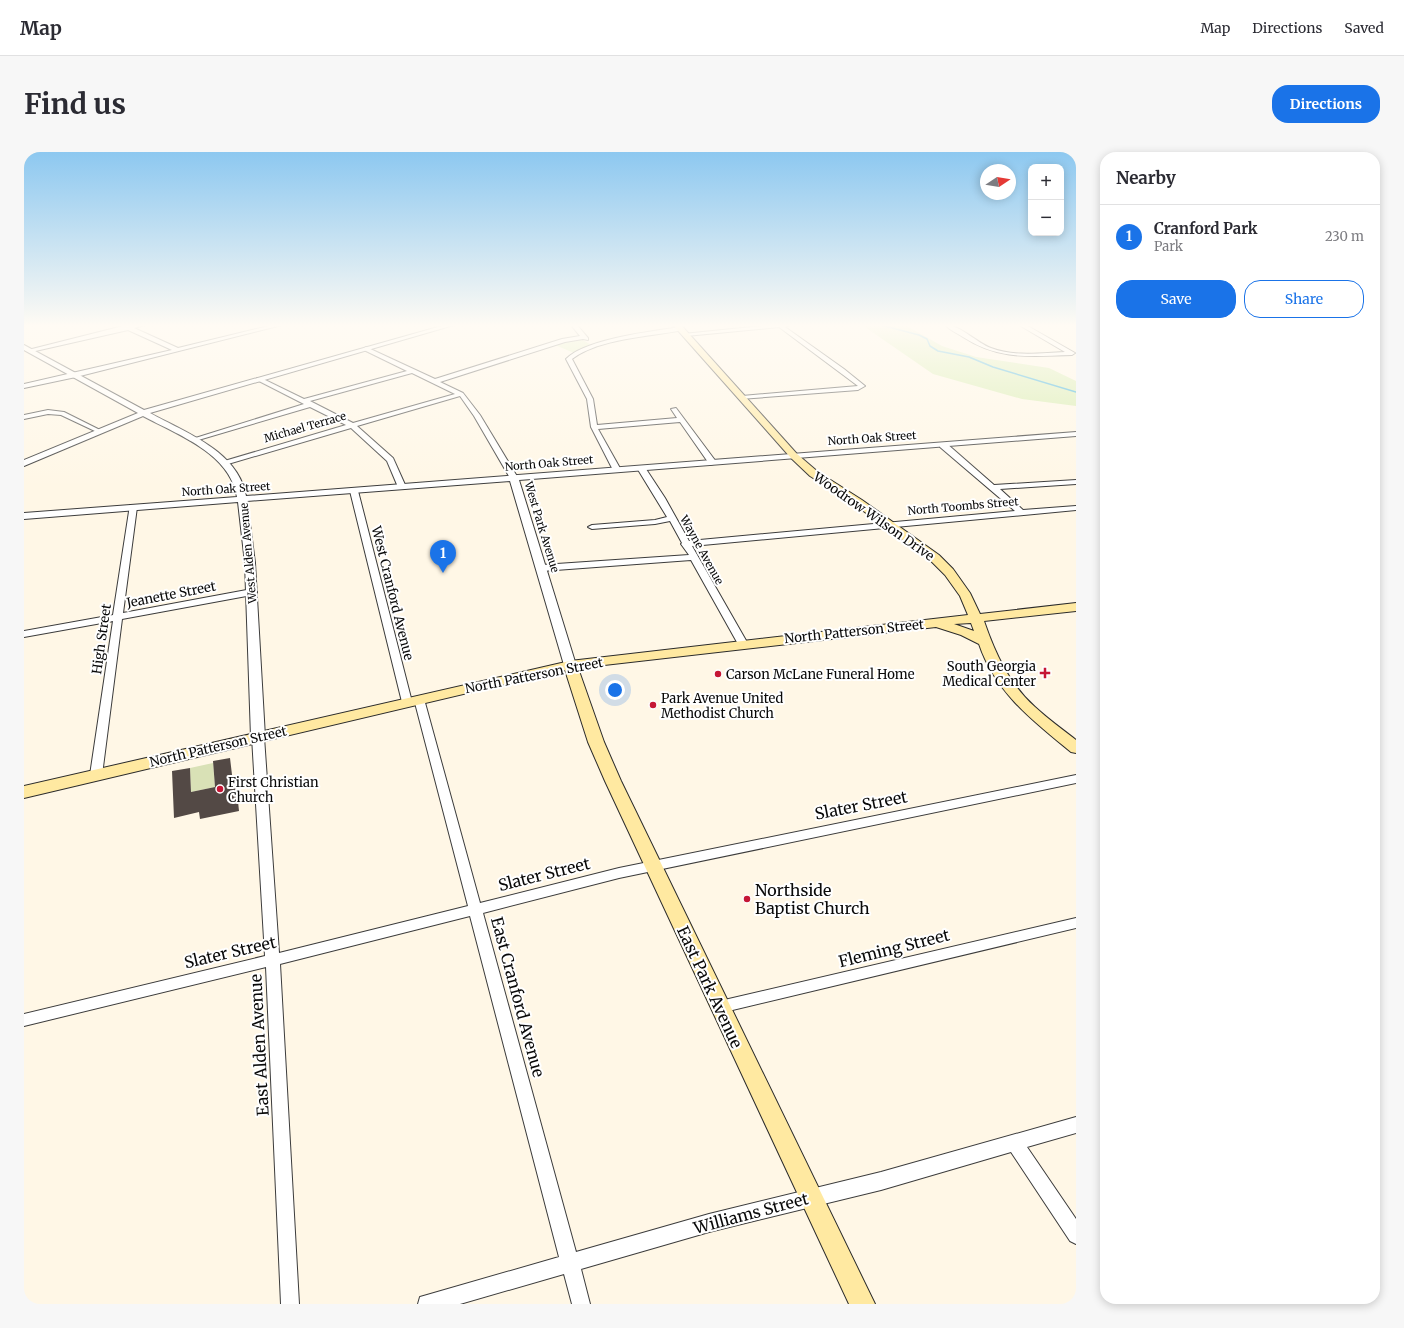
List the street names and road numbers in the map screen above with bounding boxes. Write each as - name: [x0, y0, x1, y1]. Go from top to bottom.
- street label: Michael Terrace: [262, 409, 348, 445]
- street label: North Oak Street: [827, 428, 917, 448]
- street label: North Oak Street: [504, 452, 595, 474]
- street label: Woodrow Wilson Drive: [809, 468, 938, 565]
- street label: North Oak Street: [181, 479, 271, 499]
- street label: West Park Avenue: [521, 479, 563, 574]
- street label: North Toombs Street: [907, 494, 1020, 518]
- street label: West Alden Avenue: [237, 502, 259, 605]
- street label: Wayne Avenue: [677, 512, 727, 587]
- street label: West Cranford Avenue: [367, 523, 417, 662]
- street label: Jeanette Street: [124, 577, 217, 612]
- street label: High Street: [88, 603, 115, 675]
- street label: North Patterson Street: [783, 616, 925, 647]
- street label: North Patterson Street: [464, 654, 605, 697]
- street label: North Patterson Street: [148, 722, 288, 771]
- street label: Slater Street: [813, 786, 910, 824]
- street label: Slater Street: [496, 853, 593, 895]
- street label: East Cranford Avenue: [487, 915, 549, 1079]
- street label: East Park Avenue: [673, 923, 747, 1051]
- street label: Fleming Street: [836, 924, 952, 971]
- street label: Slater Street: [182, 932, 279, 972]
- street label: East Alden Avenue: [245, 973, 273, 1117]
- street label: Williams Street: [690, 1188, 811, 1238]

